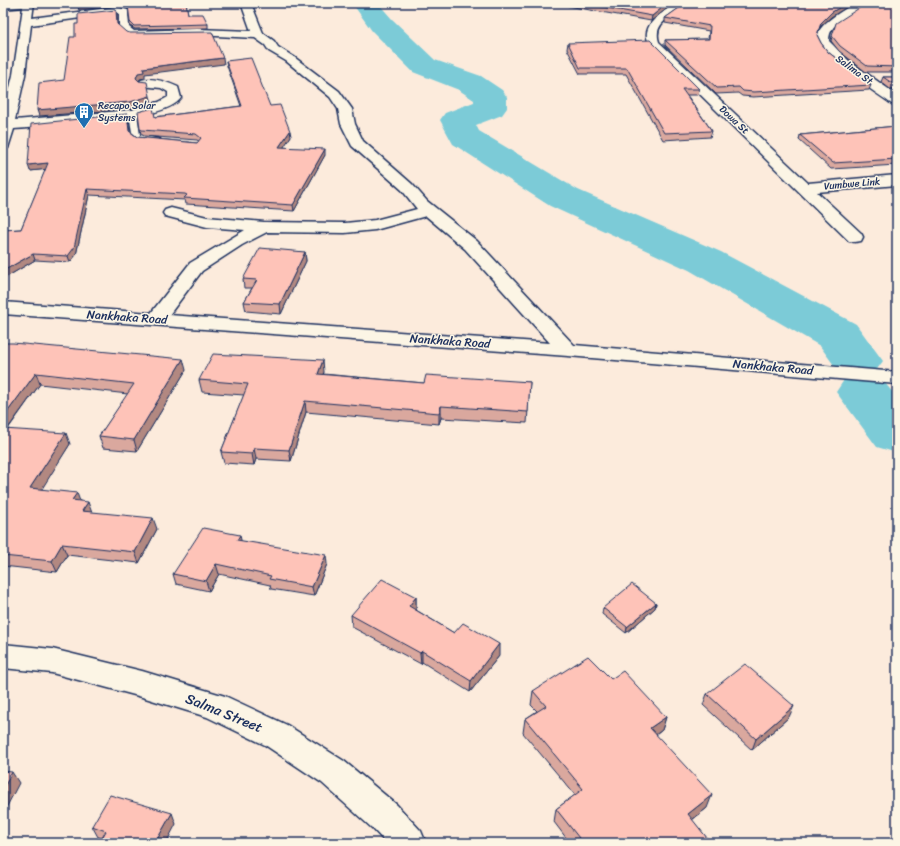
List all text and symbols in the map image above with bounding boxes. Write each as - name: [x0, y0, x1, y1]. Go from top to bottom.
- street label: Salima St: [832, 50, 877, 90]
- place label: Recapo Solar Systems: [98, 97, 156, 127]
- building icon: Recapo Solar Systems: [73, 101, 95, 129]
- street label: Dowa St: [715, 101, 754, 139]
- street label: Vumbwe Link: [823, 173, 882, 195]
- street label: Nankhaka Road: [86, 303, 169, 331]
- street label: Nankhaka Road: [409, 327, 492, 355]
- street label: Nankhaka Road: [732, 353, 815, 382]
- street label: Salma Street: [182, 686, 266, 740]

